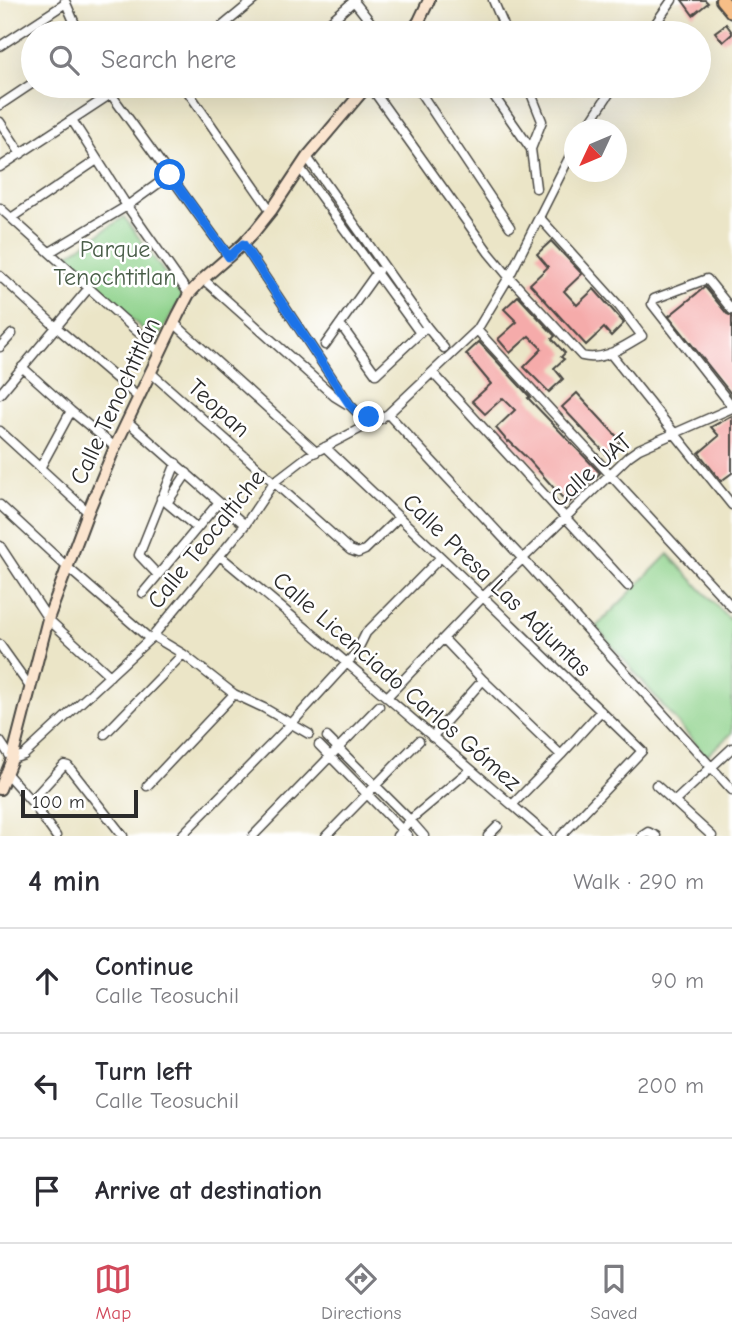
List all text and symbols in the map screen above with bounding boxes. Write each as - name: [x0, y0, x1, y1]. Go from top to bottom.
- search box: [21, 21, 711, 98]
- icon: search: [45, 41, 83, 79]
- text: Search here: [101, 45, 236, 75]
- north arrow: [564, 119, 627, 182]
- route start: [154, 159, 185, 190]
- park label: Parque Tenochtitlan: [53, 235, 177, 291]
- street label: Calle Tenochtitlán: [64, 313, 166, 489]
- street label: Teopan: [182, 373, 256, 443]
- route end: [353, 401, 384, 432]
- street label: Calle UAT: [545, 427, 638, 513]
- street label: Calle Teocaltiche: [141, 464, 271, 614]
- street label: Calle Presa Las Adjuntas: [397, 488, 597, 682]
- street label: Calle Licenciado Carlos Gómez: [267, 566, 527, 797]
- scale bar: [21, 787, 138, 819]
- text: 100 m: [32, 791, 85, 813]
- text: 4 min: [28, 864, 100, 899]
- text: Walk · 290 m: [573, 868, 704, 895]
- text: Continue: [95, 952, 193, 982]
- icon: ahead: [28, 962, 66, 1000]
- text: 90 m: [651, 967, 704, 994]
- text: Calle Teosuchil: [95, 982, 239, 1009]
- text: Turn left: [95, 1057, 192, 1087]
- icon: left: [28, 1067, 66, 1105]
- text: 200 m: [637, 1072, 704, 1099]
- text: Calle Teosuchil: [95, 1087, 239, 1114]
- icon: arrive: [28, 1172, 66, 1210]
- text: Arrive at destination: [95, 1176, 322, 1206]
- tab: Map: [94, 1260, 132, 1324]
- tab: Directions: [321, 1260, 401, 1324]
- tab: Saved: [590, 1260, 638, 1324]

